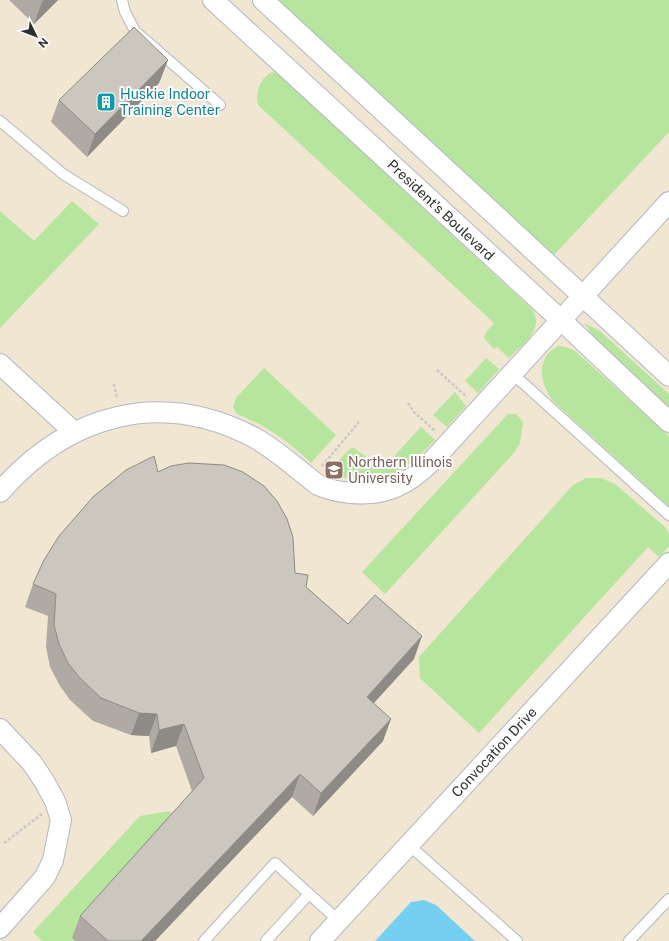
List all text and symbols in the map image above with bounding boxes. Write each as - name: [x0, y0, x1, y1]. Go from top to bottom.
- north arrow: [16, 16, 56, 56]
- text: N: [36, 36, 51, 50]
- place label: Huskie Indoor Training Center: [120, 86, 220, 118]
- building icon: Huskie Indoor Training Center: [95, 91, 117, 113]
- street label: President's Boulevard: [384, 156, 498, 264]
- place label: Northern Illinois University: [348, 454, 452, 486]
- school or university icon: Northern Illinois University: [323, 459, 345, 481]
- street label: Convocation Drive: [448, 704, 540, 800]

